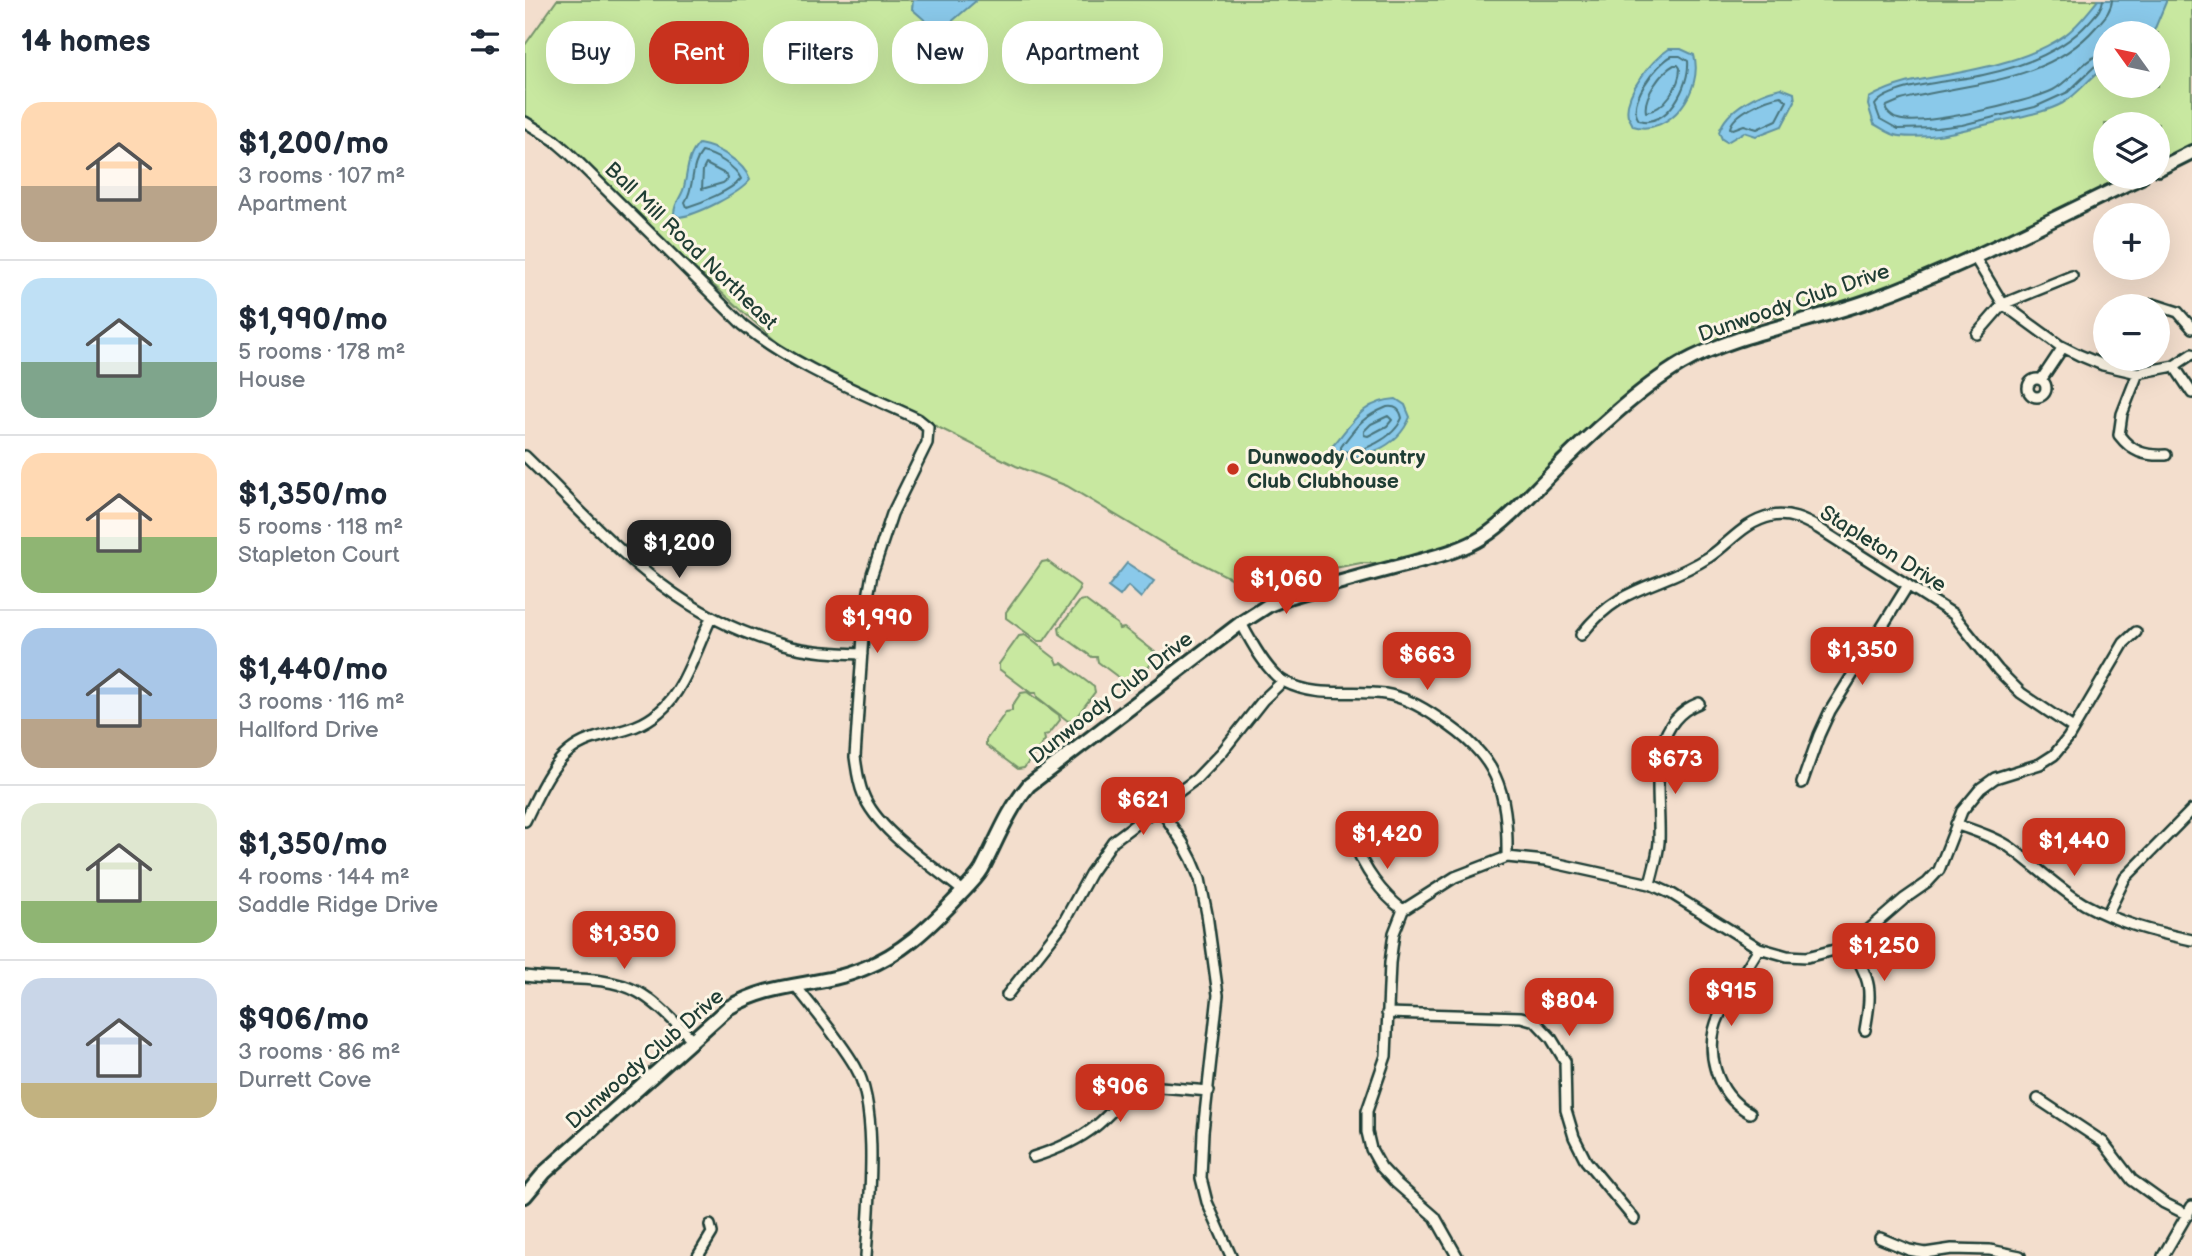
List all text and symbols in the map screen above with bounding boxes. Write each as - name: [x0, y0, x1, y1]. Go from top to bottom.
- chip: Buy: [546, 21, 635, 84]
- chip: Rent: [649, 21, 749, 84]
- chip: Filters: [763, 21, 878, 84]
- chip: New: [892, 21, 988, 84]
- chip: Apartment: [1002, 21, 1163, 84]
- north arrow: [2093, 21, 2170, 98]
- map controls: [2093, 21, 2170, 371]
- icon: filters: [466, 23, 504, 61]
- text: 14 homes: [21, 24, 150, 60]
- button: layers: [2093, 112, 2170, 189]
- text: $1,200/mo: [238, 126, 389, 162]
- icon: home: [77, 130, 161, 214]
- street label: Ball Mill Road Northeast: [599, 157, 783, 335]
- text: 3 rooms · 107 m²: [238, 162, 405, 190]
- text: Apartment: [238, 190, 347, 218]
- button: +: [2093, 203, 2170, 280]
- street label: Dunwoody Club Drive: [1695, 259, 1893, 347]
- button: −: [2093, 294, 2170, 371]
- text: $1,990/mo: [238, 302, 388, 338]
- icon: home: [77, 306, 161, 390]
- text: 5 rooms · 178 m²: [238, 338, 406, 366]
- text: House: [238, 366, 305, 394]
- place label: Dunwoody Country Club Clubhouse: [1247, 445, 1426, 494]
- marker: Dunwoody Country Club Clubhouse: [1225, 461, 1241, 477]
- text: $1,350/mo: [238, 477, 387, 513]
- icon: home: [77, 481, 161, 565]
- street label: Stapleton Drive: [1815, 500, 1951, 598]
- text: 5 rooms · 118 m²: [238, 513, 403, 541]
- pin: $1,200: [622, 520, 736, 580]
- text: $1,200: [643, 529, 715, 557]
- text: Stapleton Court: [238, 541, 399, 569]
- pin: $1,060: [1229, 556, 1343, 616]
- text: $1,060: [1250, 565, 1322, 593]
- pin: $1,990: [820, 596, 934, 655]
- text: $1,990: [841, 604, 913, 632]
- street label: Dunwoody Club Drive: [1024, 626, 1198, 770]
- pin: $1,350: [1805, 628, 1919, 687]
- pin: $663: [1386, 632, 1468, 692]
- text: $1,350: [1827, 636, 1897, 664]
- text: $663: [1399, 641, 1455, 669]
- text: $1,440/mo: [238, 652, 388, 688]
- icon: home: [77, 656, 161, 740]
- text: 3 rooms · 116 m²: [238, 688, 405, 716]
- text: Hallford Drive: [238, 716, 379, 744]
- pin: $673: [1634, 736, 1716, 796]
- text: $673: [1647, 745, 1703, 773]
- pin: $621: [1102, 778, 1184, 837]
- text: $621: [1117, 786, 1169, 814]
- pin: $1,420: [1330, 812, 1444, 871]
- pin: $1,440: [2017, 818, 2131, 878]
- text: $1,420: [1351, 820, 1423, 848]
- text: $1,350/mo: [238, 827, 387, 863]
- text: $1,440: [2038, 827, 2110, 855]
- icon: home: [77, 831, 161, 915]
- text: 4 rooms · 144 m²: [238, 863, 410, 891]
- text: Saddle Ridge Drive: [238, 891, 438, 919]
- pin: $1,350: [567, 912, 681, 971]
- text: $1,350: [589, 920, 659, 948]
- pin: $1,250: [1827, 923, 1941, 983]
- text: $1,250: [1848, 932, 1920, 960]
- pin: $915: [1690, 968, 1772, 1028]
- text: $915: [1705, 977, 1757, 1005]
- pin: $804: [1528, 978, 1610, 1038]
- street label: Dunwoody Club Drive: [561, 984, 729, 1134]
- text: $804: [1541, 987, 1597, 1015]
- text: $906/mo: [238, 1002, 369, 1038]
- icon: home: [77, 1006, 161, 1090]
- text: 3 rooms · 86 m²: [238, 1038, 400, 1066]
- pin: $906: [1079, 1064, 1161, 1124]
- text: Durrett Cove: [238, 1066, 371, 1094]
- text: $906: [1092, 1073, 1148, 1101]

